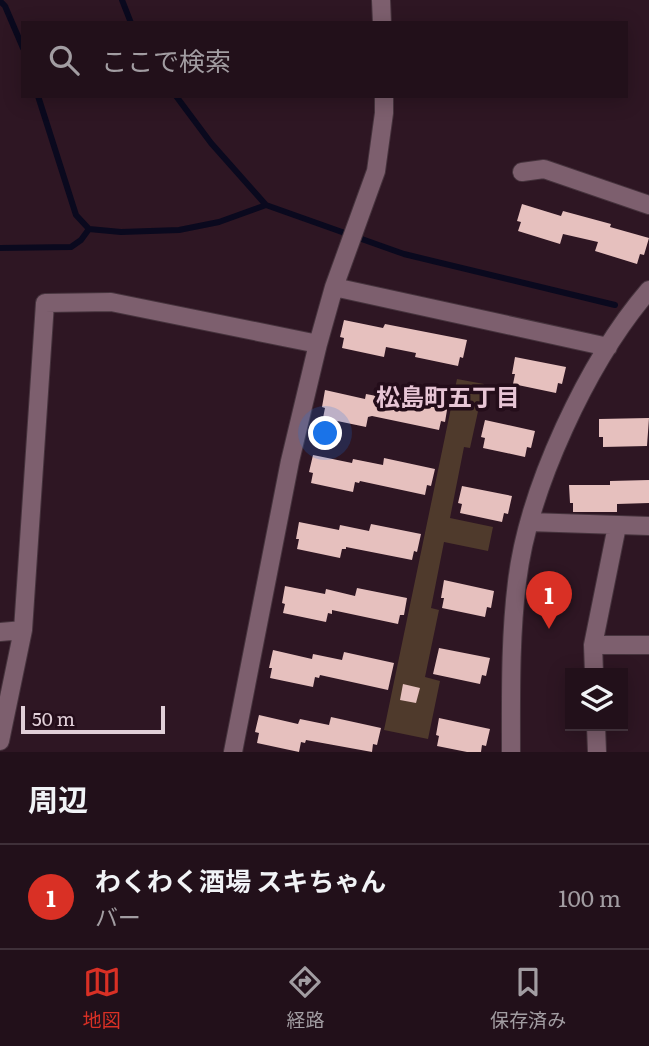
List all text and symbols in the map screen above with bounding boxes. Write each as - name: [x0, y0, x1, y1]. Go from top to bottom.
- search box: [21, 21, 628, 98]
- text: ここで検索: [101, 40, 231, 79]
- icon: search: [45, 41, 83, 79]
- district label: 松島町五丁目: [376, 378, 520, 413]
- your location: [308, 416, 342, 450]
- pin: 1: [526, 571, 572, 629]
- map controls: [565, 668, 628, 731]
- button: layers: [565, 668, 628, 731]
- scale bar: [21, 703, 164, 735]
- text: 50 m: [32, 704, 75, 732]
- text: 周辺: [28, 776, 88, 820]
- text: わくわく酒場 スキちゃん: [95, 860, 386, 899]
- text: 1: [46, 880, 56, 914]
- text: 100 m: [558, 880, 621, 914]
- text: バー: [95, 899, 141, 933]
- tab: 地図: [83, 963, 121, 1033]
- tab: 経路: [286, 963, 324, 1033]
- tab: 保存済み: [490, 963, 566, 1033]

